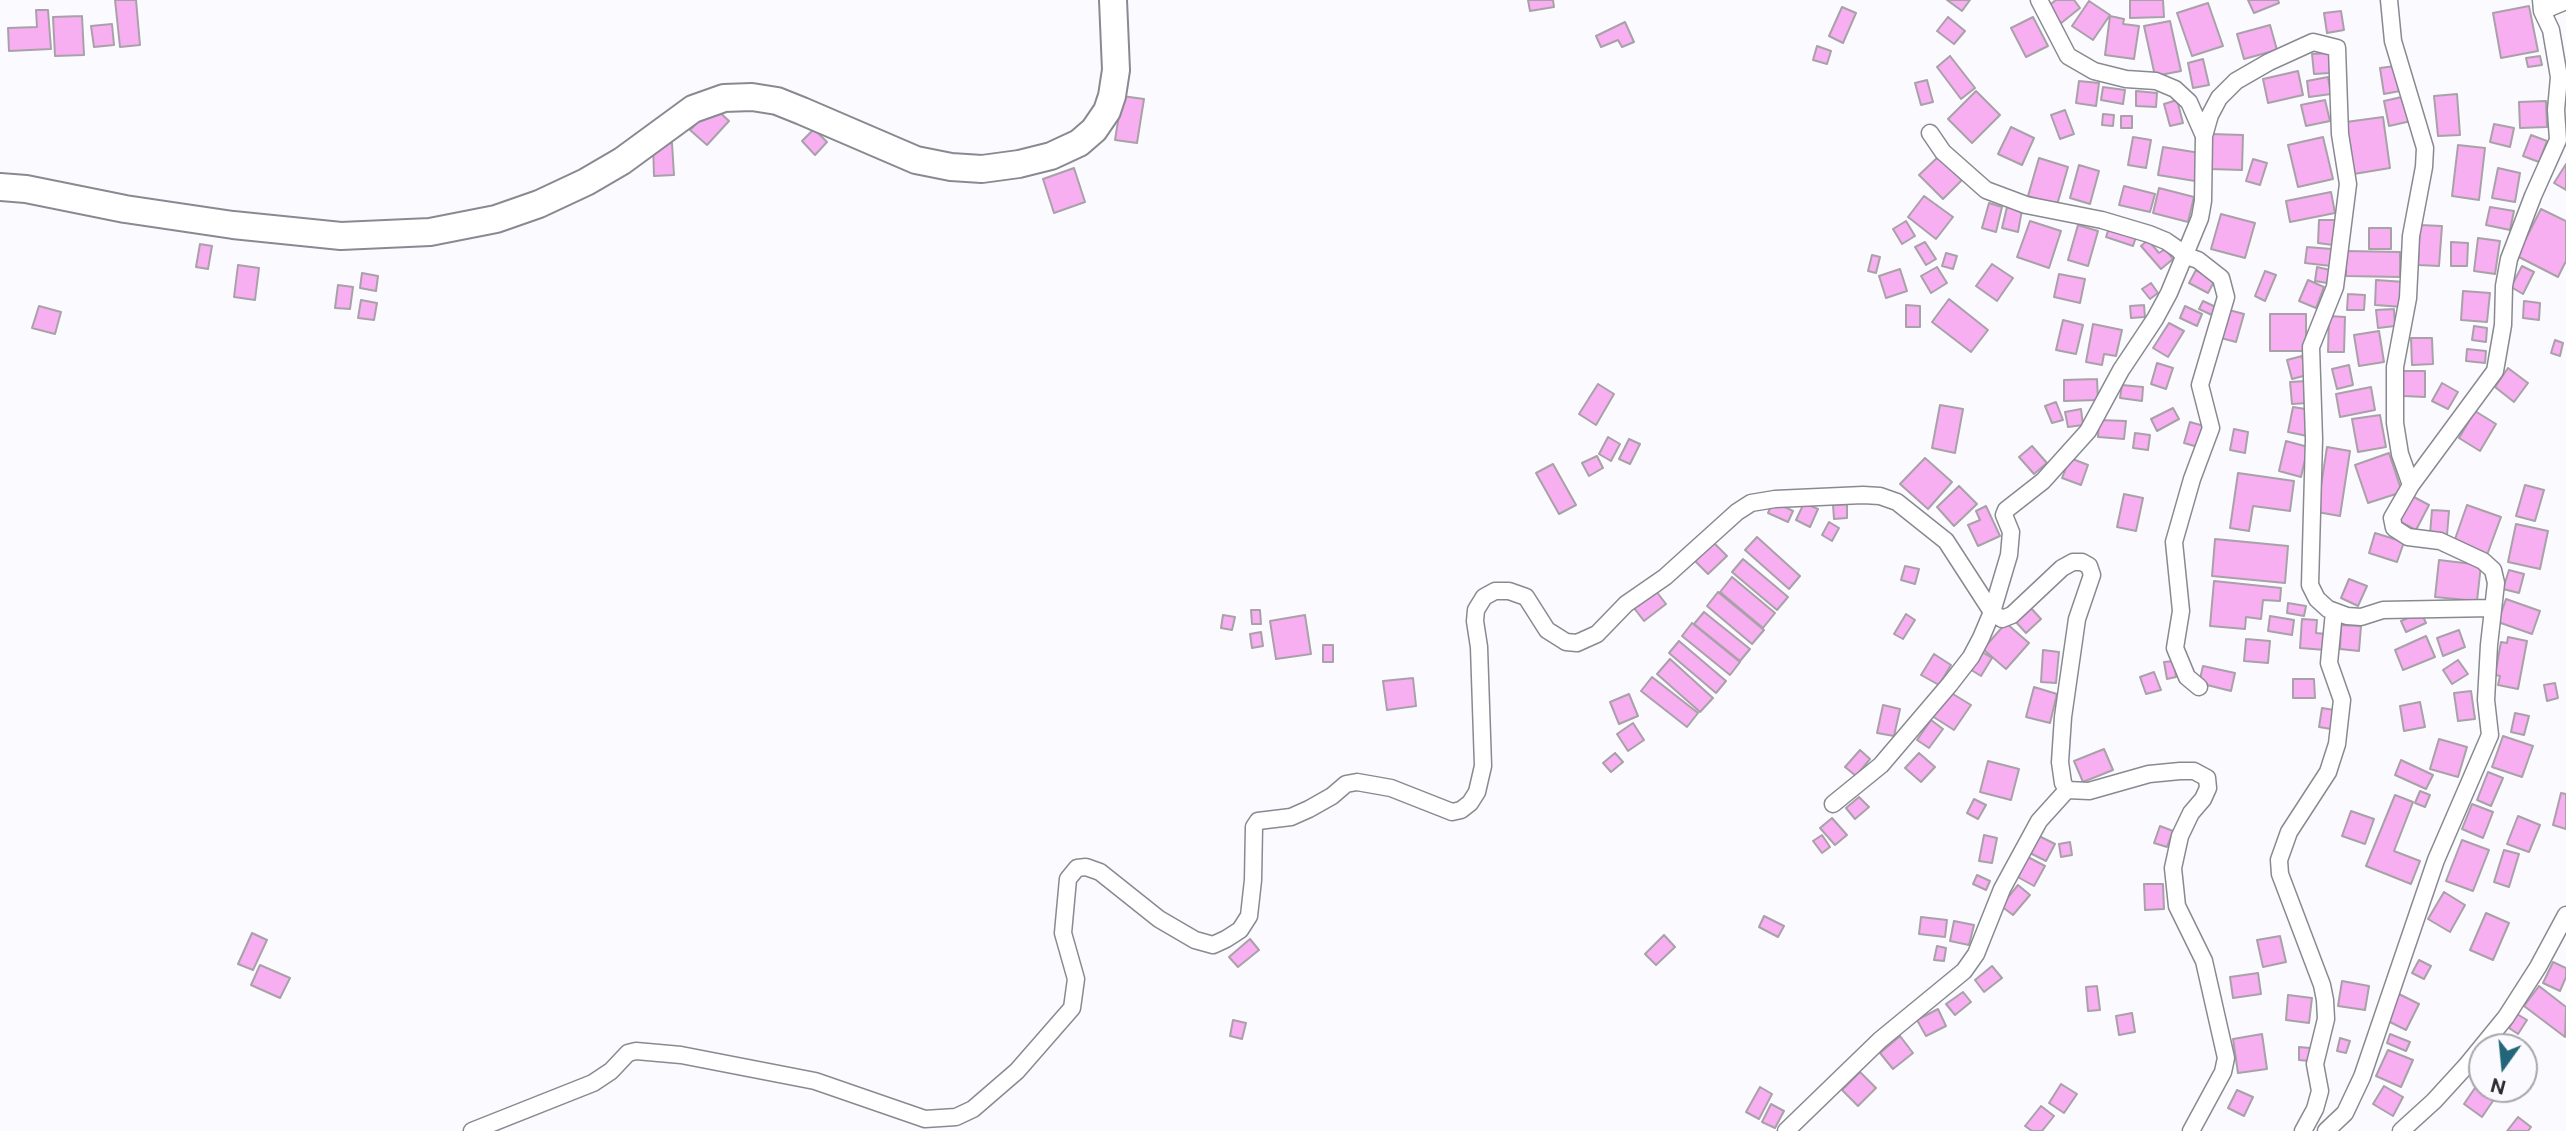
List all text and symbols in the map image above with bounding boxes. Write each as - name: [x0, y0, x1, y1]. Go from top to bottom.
- north arrow: [2468, 1033, 2538, 1103]
- text: N: [2488, 1074, 2508, 1099]

